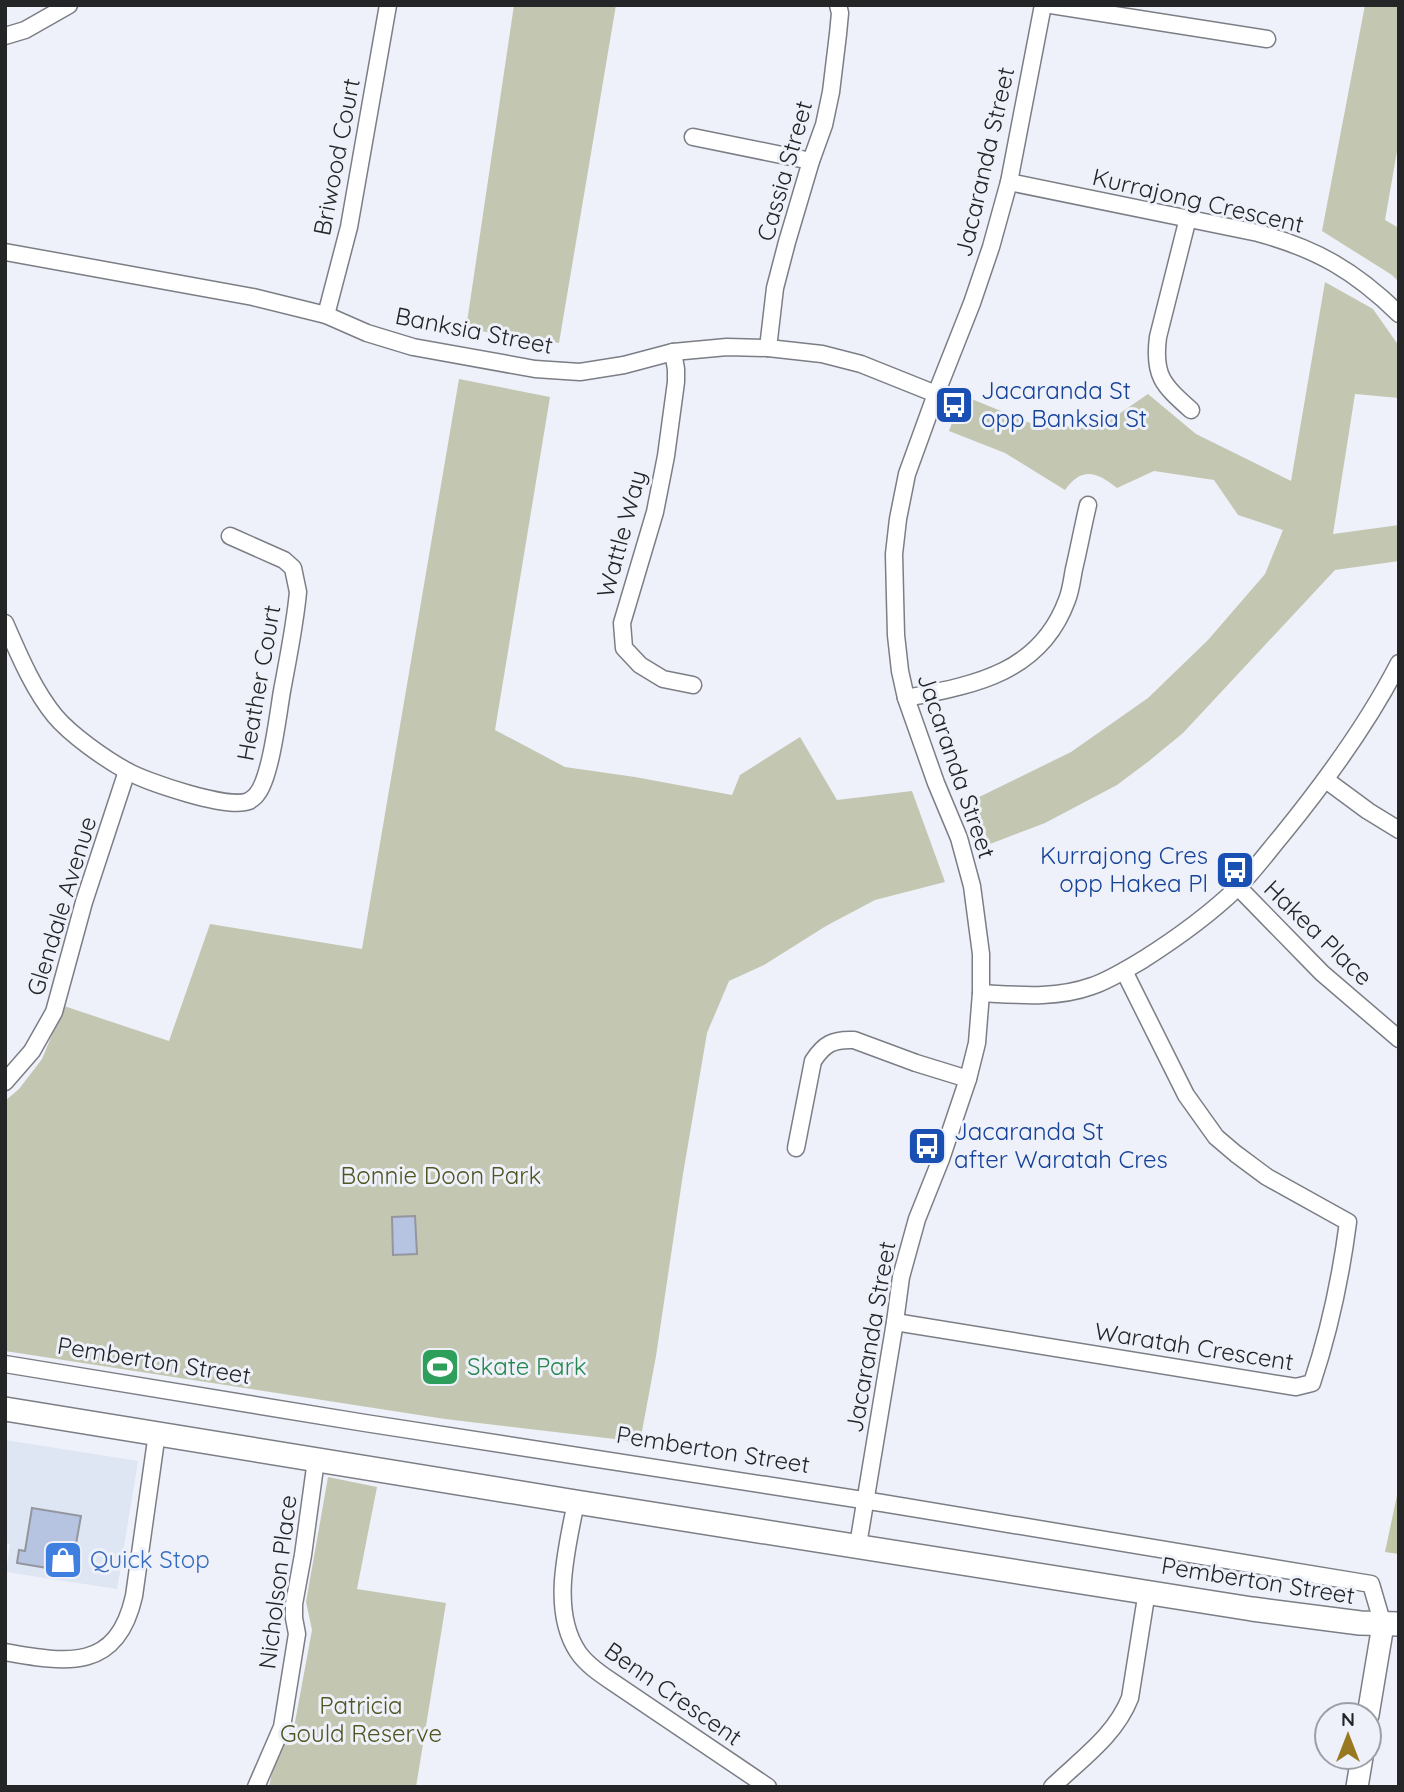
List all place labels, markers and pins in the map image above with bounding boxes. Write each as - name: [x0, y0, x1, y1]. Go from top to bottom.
- place label: Jacaranda St opp Banksia St: [981, 375, 1147, 433]
- bus stop icon: Jacaranda St opp Banksia St: [933, 384, 975, 426]
- place label: Kurrajong Cres opp Hakea Pl: [1040, 840, 1208, 898]
- bus stop icon: Kurrajong Cres opp Hakea Pl: [1214, 849, 1256, 891]
- place label: Jacaranda St after Waratah Cres: [954, 1116, 1168, 1174]
- bus stop icon: Jacaranda St after Waratah Cres: [906, 1125, 948, 1167]
- sports icon: Skate Park: [419, 1346, 461, 1388]
- place label: Skate Park: [467, 1351, 587, 1381]
- shop icon: Quick Stop: [42, 1539, 84, 1581]
- place label: Quick Stop: [90, 1544, 210, 1574]

